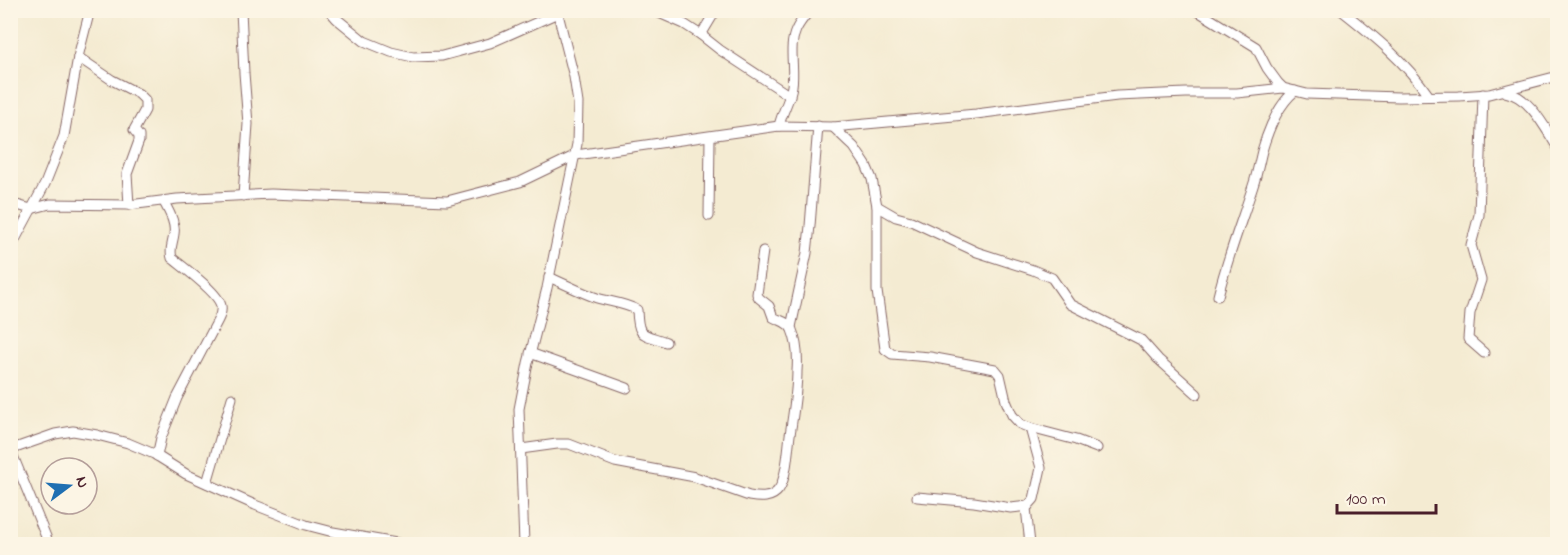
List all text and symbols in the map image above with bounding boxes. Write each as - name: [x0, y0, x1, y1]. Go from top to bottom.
- north arrow: [39, 456, 99, 516]
- text: N: [68, 474, 95, 491]
- scale bar: [1337, 477, 1436, 515]
- text: 100 m: [1346, 487, 1386, 513]

